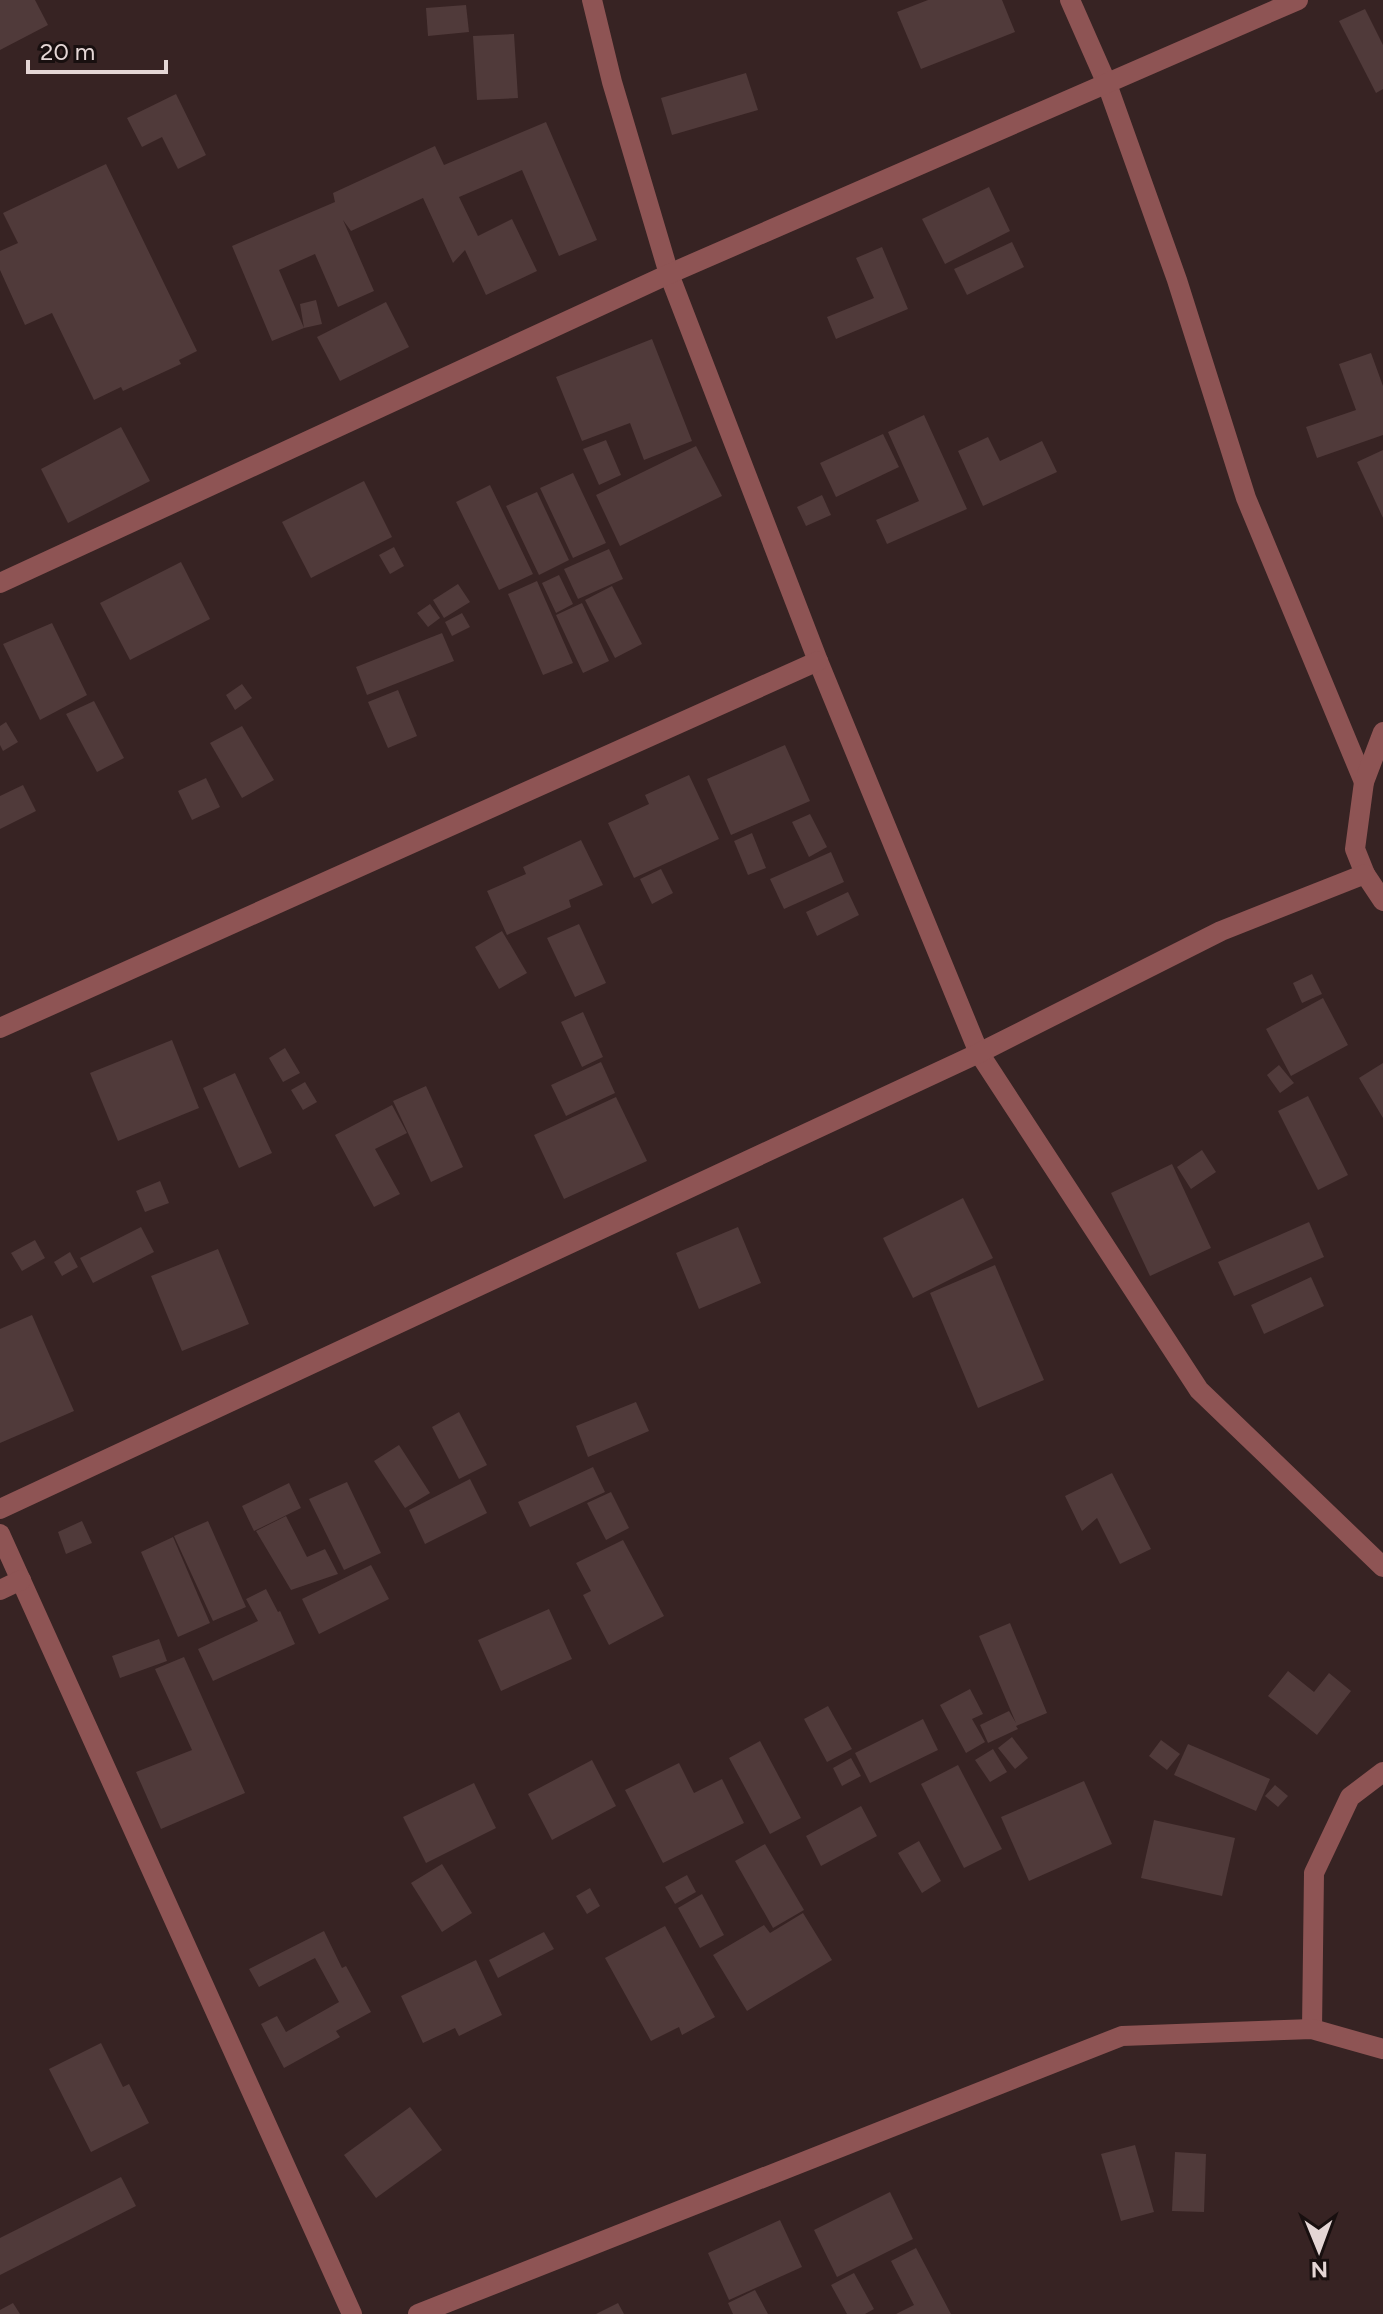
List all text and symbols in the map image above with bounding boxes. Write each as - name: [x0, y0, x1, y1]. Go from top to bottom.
- scale bar: [28, 24, 166, 74]
- text: 20 m: [40, 37, 95, 66]
- north arrow: [1279, 2210, 1359, 2290]
- text: N: [1311, 2256, 1328, 2283]

